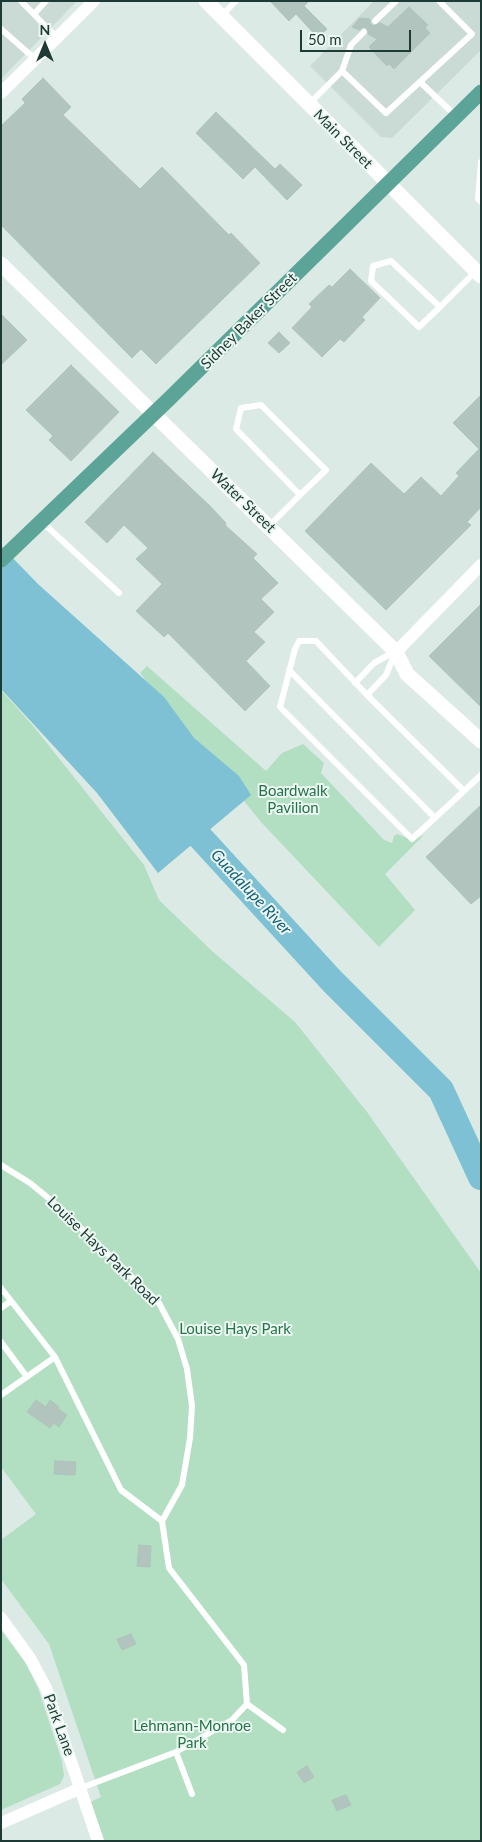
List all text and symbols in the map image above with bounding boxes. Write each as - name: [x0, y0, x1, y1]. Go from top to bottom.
- north arrow: [20, 20, 70, 70]
- scale bar: [302, 20, 413, 52]
- text: N: [40, 21, 50, 38]
- text: 50 m: [308, 30, 342, 48]
- street label: Main Street: [310, 106, 376, 172]
- street label: Sidney Baker Street: [197, 269, 301, 373]
- street label: Water Street: [207, 465, 279, 537]
- park label: Boardwalk Pavilion: [258, 782, 328, 817]
- water label: Guadalupe River: [207, 845, 295, 939]
- street label: Louise Hays Park Road: [43, 1193, 163, 1309]
- park label: Louise Hays Park: [179, 1320, 291, 1338]
- street label: Park Lane: [39, 1692, 79, 1758]
- park label: Lehmann-Monroe Park: [133, 1717, 251, 1752]

